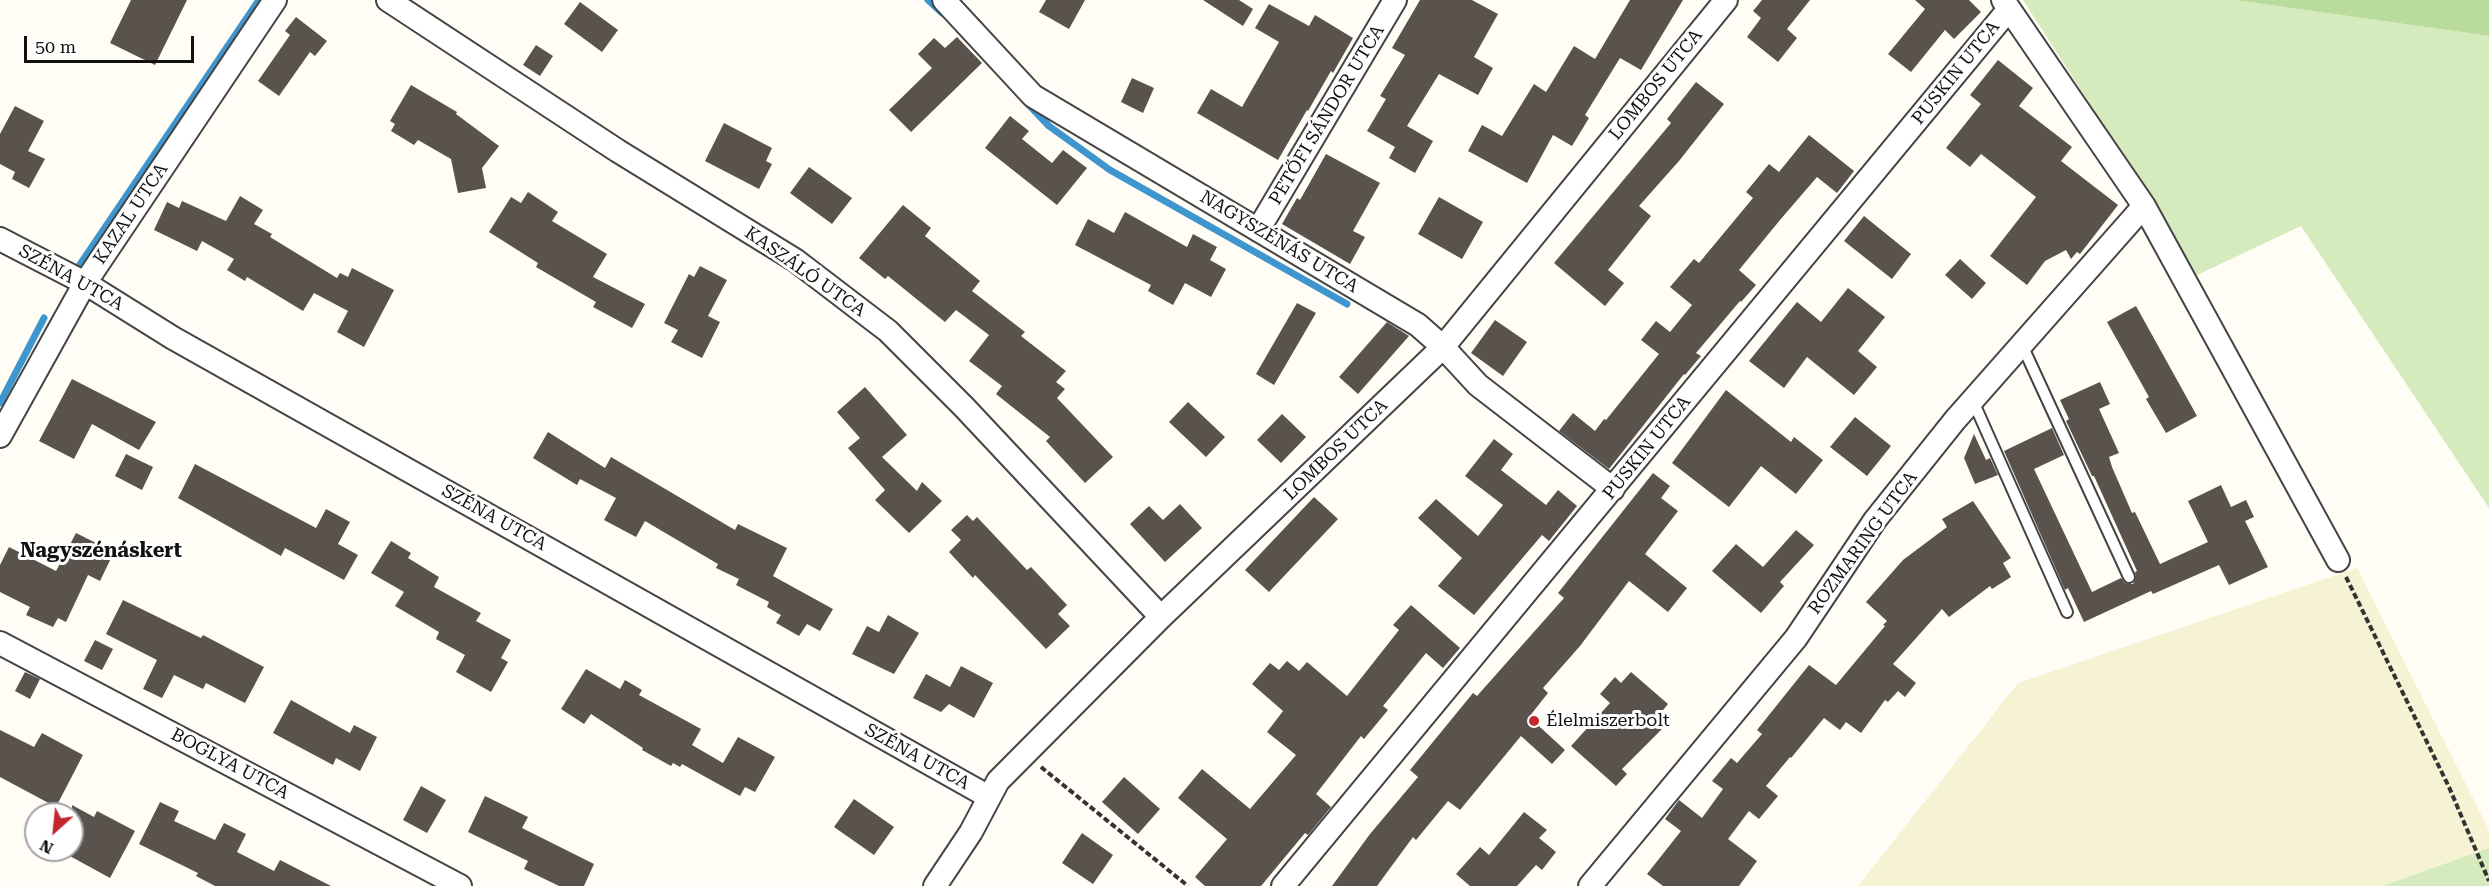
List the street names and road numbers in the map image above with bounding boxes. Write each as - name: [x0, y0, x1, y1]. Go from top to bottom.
- street label: PUSKIN UTCA: [1907, 17, 2005, 129]
- street label: PETŐFI SÁNDOR UTCA: [1265, 21, 1389, 209]
- street label: LOMBOS UTCA: [1605, 25, 1707, 145]
- street label: KAZAL UTCA: [89, 159, 173, 269]
- street label: NAGYSZÉNÁS UTCA: [1196, 186, 1362, 298]
- street label: KASZÁLÓ UTCA: [740, 222, 870, 322]
- street label: SZÉNA UTCA: [15, 240, 127, 316]
- street label: PUSKIN UTCA: [1598, 392, 1696, 504]
- street label: LOMBOS UTCA: [1279, 395, 1393, 505]
- street label: ROZMARING UTCA: [1804, 467, 1922, 619]
- street label: SZÉNA UTCA: [438, 480, 550, 556]
- street label: SZÉNA UTCA: [861, 719, 973, 795]
- street label: BOGLYA UTCA: [167, 724, 293, 804]

